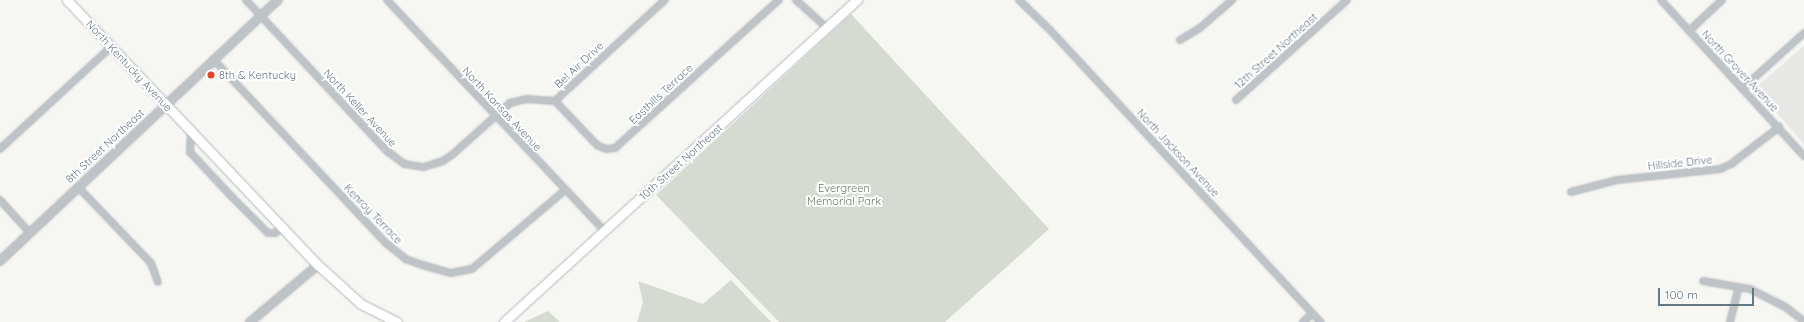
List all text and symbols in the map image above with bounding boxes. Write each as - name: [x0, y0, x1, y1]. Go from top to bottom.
- street label: 12th Street Northeast: [1232, 10, 1320, 92]
- street label: North Kentucky Avenue: [83, 18, 175, 114]
- street label: North Grover Avenue: [1699, 27, 1781, 115]
- street label: Bel Air Drive: [552, 39, 606, 91]
- street label: Easthills Terrace: [626, 61, 696, 127]
- street label: North Kansas Avenue: [460, 64, 544, 154]
- street label: North Keller Avenue: [321, 66, 399, 150]
- place label: 8th & Kentucky: [219, 68, 296, 82]
- marker: 8th & Kentucky: [206, 70, 216, 80]
- street label: 8th Street Northeast: [63, 106, 147, 186]
- street label: North Jackson Avenue: [1134, 106, 1222, 200]
- street label: 10th Street Northeast: [637, 121, 725, 203]
- street label: Hillside Drive: [1647, 153, 1713, 173]
- street label: Kenroy Terrace: [341, 181, 405, 247]
- park label: Evergreen Memorial Park: [807, 182, 881, 208]
- scale bar: [1660, 280, 1756, 306]
- text: 100 m: [1665, 287, 1698, 302]

